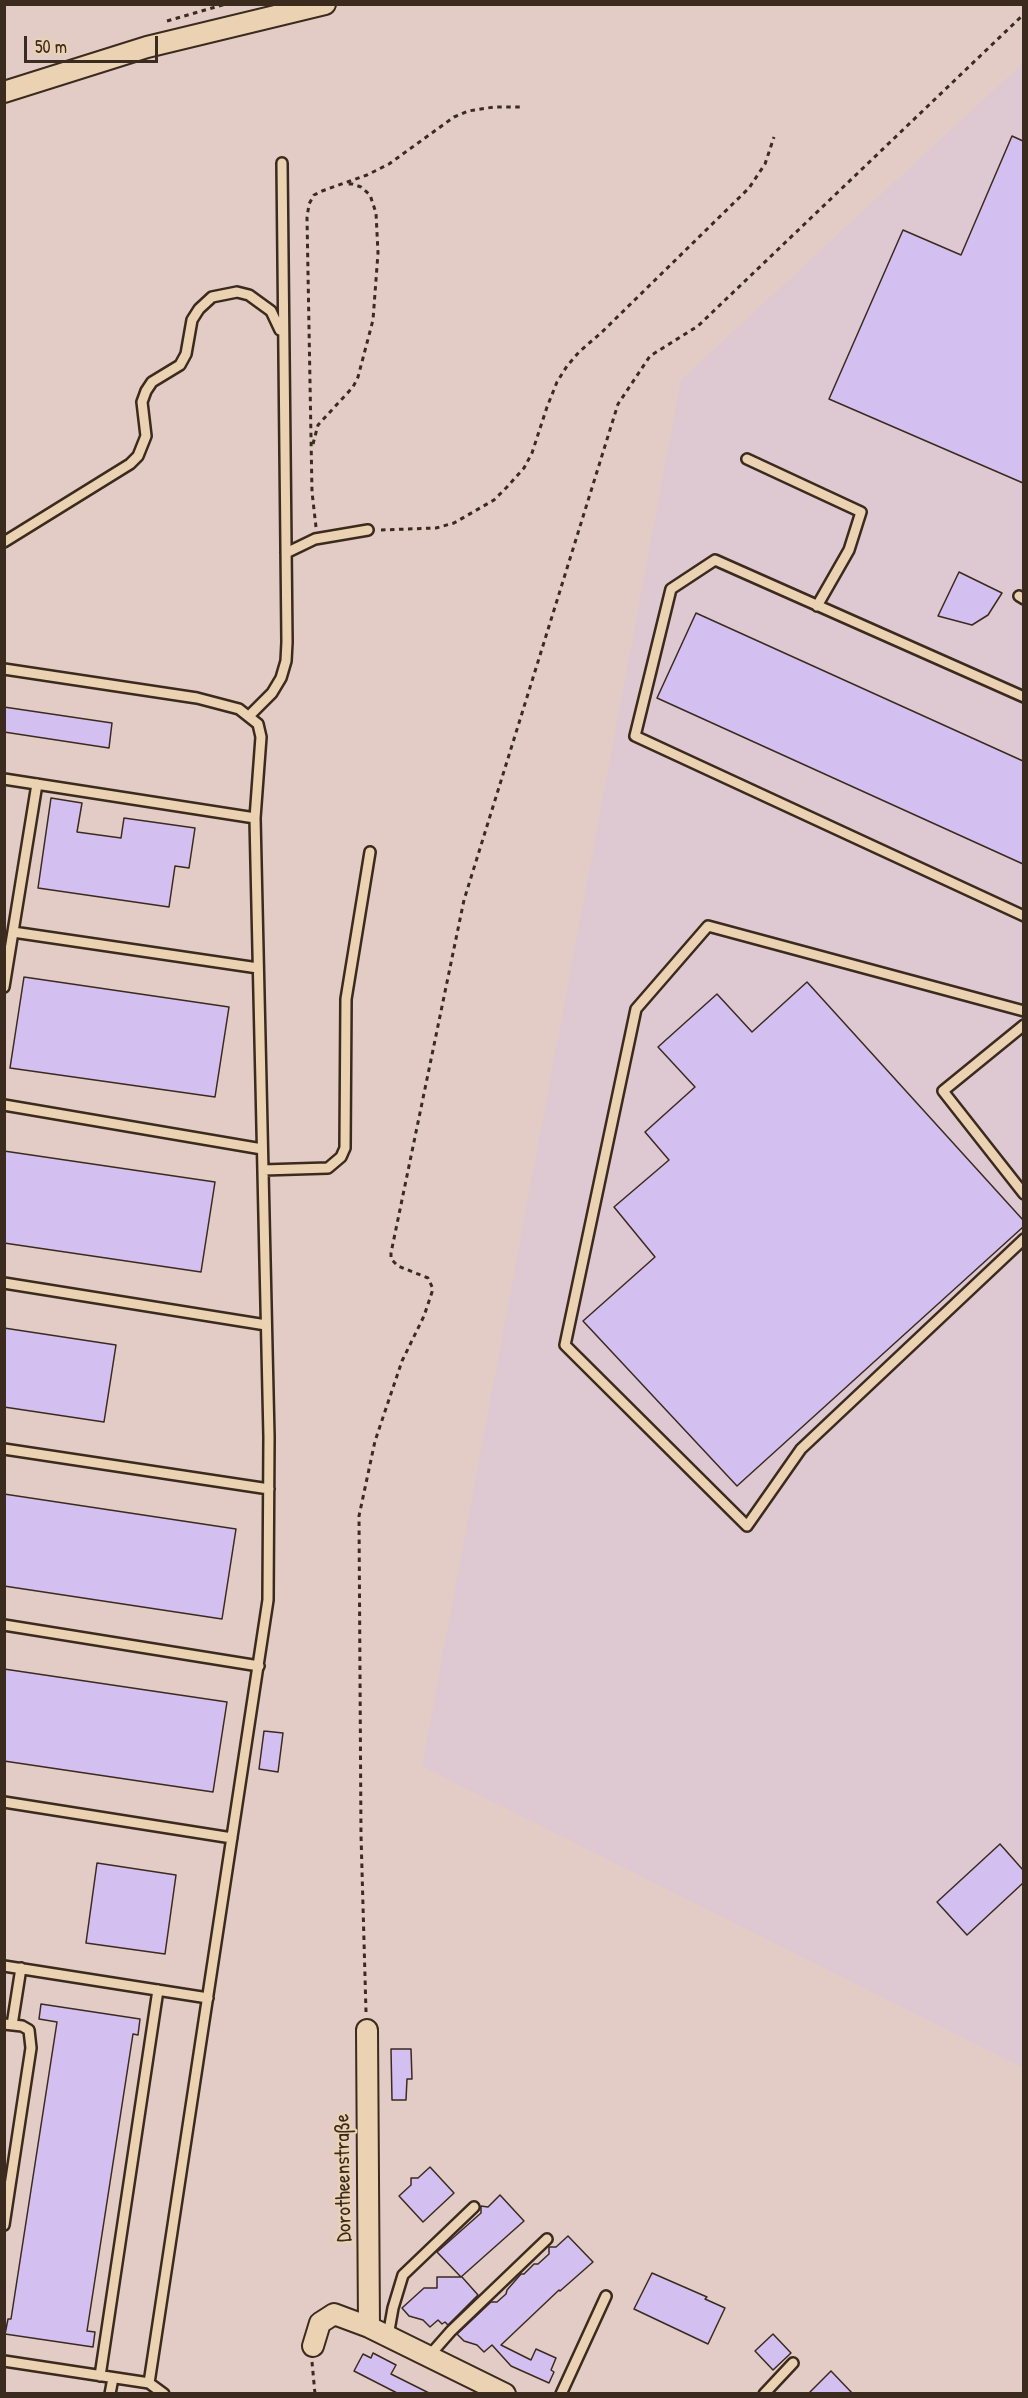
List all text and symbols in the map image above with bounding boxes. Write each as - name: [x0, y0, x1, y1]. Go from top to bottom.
- scale bar: [27, 24, 160, 62]
- text: 50 m: [35, 34, 67, 59]
- street label: Dorotheenstraße: [330, 2114, 358, 2242]

